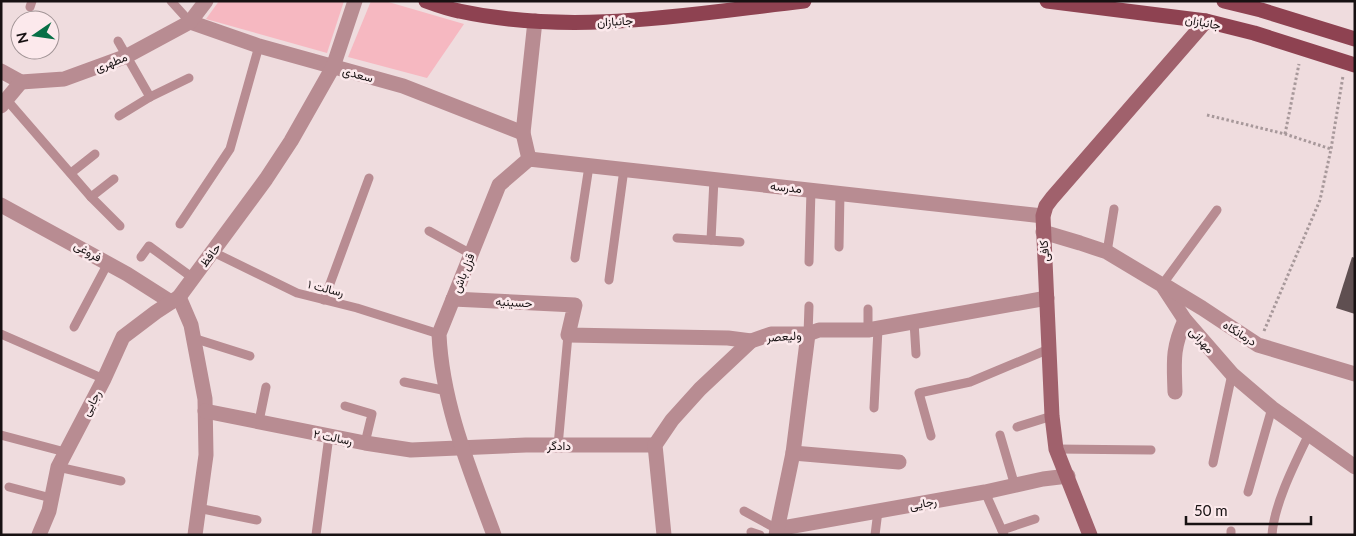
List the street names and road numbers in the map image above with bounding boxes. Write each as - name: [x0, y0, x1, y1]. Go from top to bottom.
- street label: جانبازان: [1184, 11, 1222, 34]
- street label: جانبازان: [597, 13, 633, 30]
- street label: مطهری: [93, 49, 130, 76]
- street label: سعدی: [341, 63, 375, 86]
- street label: مدرسه: [769, 178, 803, 197]
- street label: فروغی: [71, 237, 104, 266]
- street label: حافظ: [196, 240, 224, 270]
- street label: کافی: [1036, 240, 1053, 262]
- street label: قزل باش: [448, 251, 479, 295]
- street label: رسالت ۱: [306, 276, 346, 301]
- street label: حسینیه: [495, 294, 533, 310]
- street label: درمانگاه: [1220, 317, 1260, 350]
- street label: مهرانی: [1186, 324, 1218, 357]
- street label: ولیعصر: [765, 327, 802, 346]
- street label: رجایی: [78, 387, 105, 419]
- street label: رسالت ۲: [312, 426, 354, 449]
- street label: دادگر: [546, 438, 571, 454]
- street label: رجایی: [908, 493, 938, 514]

